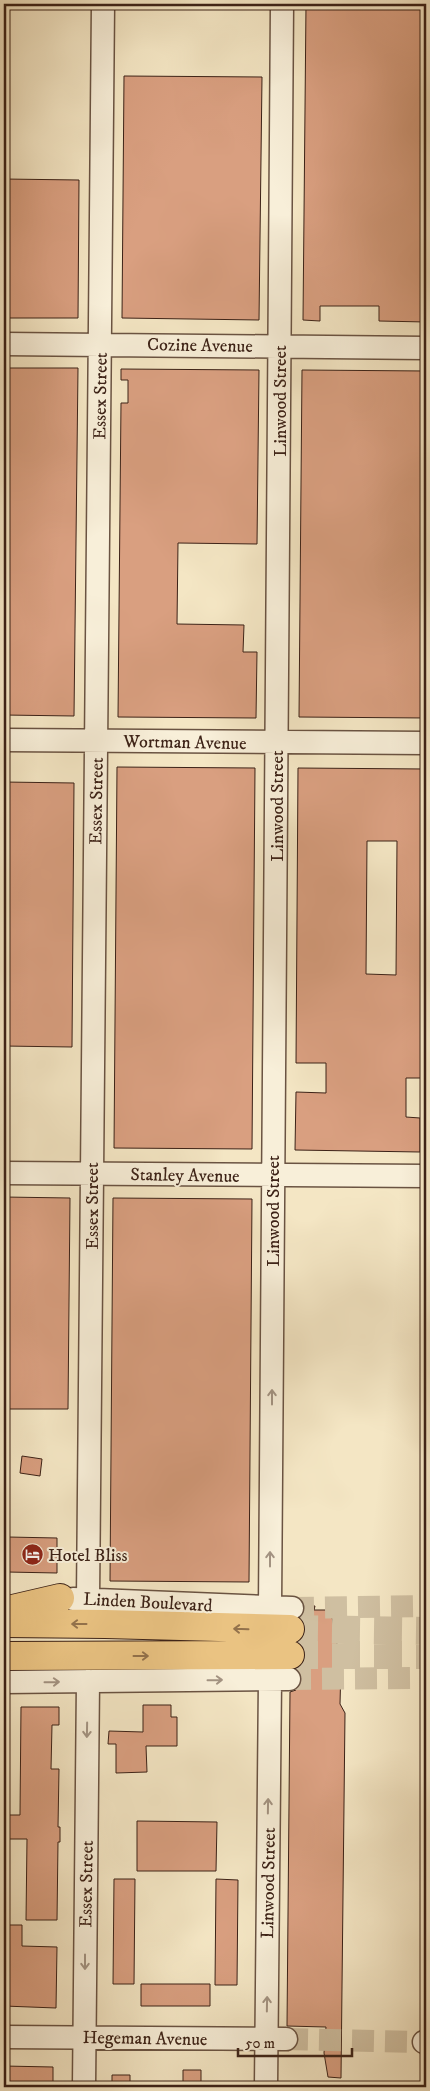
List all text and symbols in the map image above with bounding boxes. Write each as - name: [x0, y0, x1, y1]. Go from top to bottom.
- street label: Cozine Avenue: [147, 334, 253, 358]
- street label: Linwood Street: [270, 345, 292, 457]
- street label: Essex Street: [89, 352, 113, 440]
- street label: Wortman Avenue: [122, 731, 247, 755]
- street label: Linwood Street: [267, 750, 289, 862]
- street label: Essex Street: [85, 757, 109, 845]
- street label: Linwood Street: [263, 1155, 285, 1267]
- street label: Essex Street: [82, 1162, 104, 1250]
- street label: Stanley Avenue: [130, 1164, 240, 1188]
- one-way arrow: [267, 1389, 277, 1405]
- hotel icon: Hotel Bliss: [20, 1543, 44, 1567]
- place label: Hotel Bliss: [48, 1545, 127, 1567]
- one-way arrow: [266, 1551, 275, 1567]
- street label: Linden Boulevard: [83, 1589, 213, 1617]
- one-way arrow: [71, 1619, 87, 1629]
- one-way arrow: [233, 1624, 250, 1634]
- one-way arrow: [133, 1651, 149, 1660]
- one-way arrow: [206, 1675, 223, 1685]
- one-way arrow: [44, 1677, 60, 1687]
- one-way arrow: [82, 1722, 92, 1738]
- one-way arrow: [264, 1798, 273, 1814]
- street label: Linwood Street: [257, 1827, 281, 1939]
- street label: Essex Street: [75, 1840, 99, 1928]
- one-way arrow: [80, 1954, 90, 1970]
- one-way arrow: [262, 1996, 271, 2012]
- scale bar: [238, 2026, 351, 2058]
- street label: Hegeman Avenue: [82, 2027, 208, 2051]
- text: 50 m: [245, 2034, 275, 2053]

